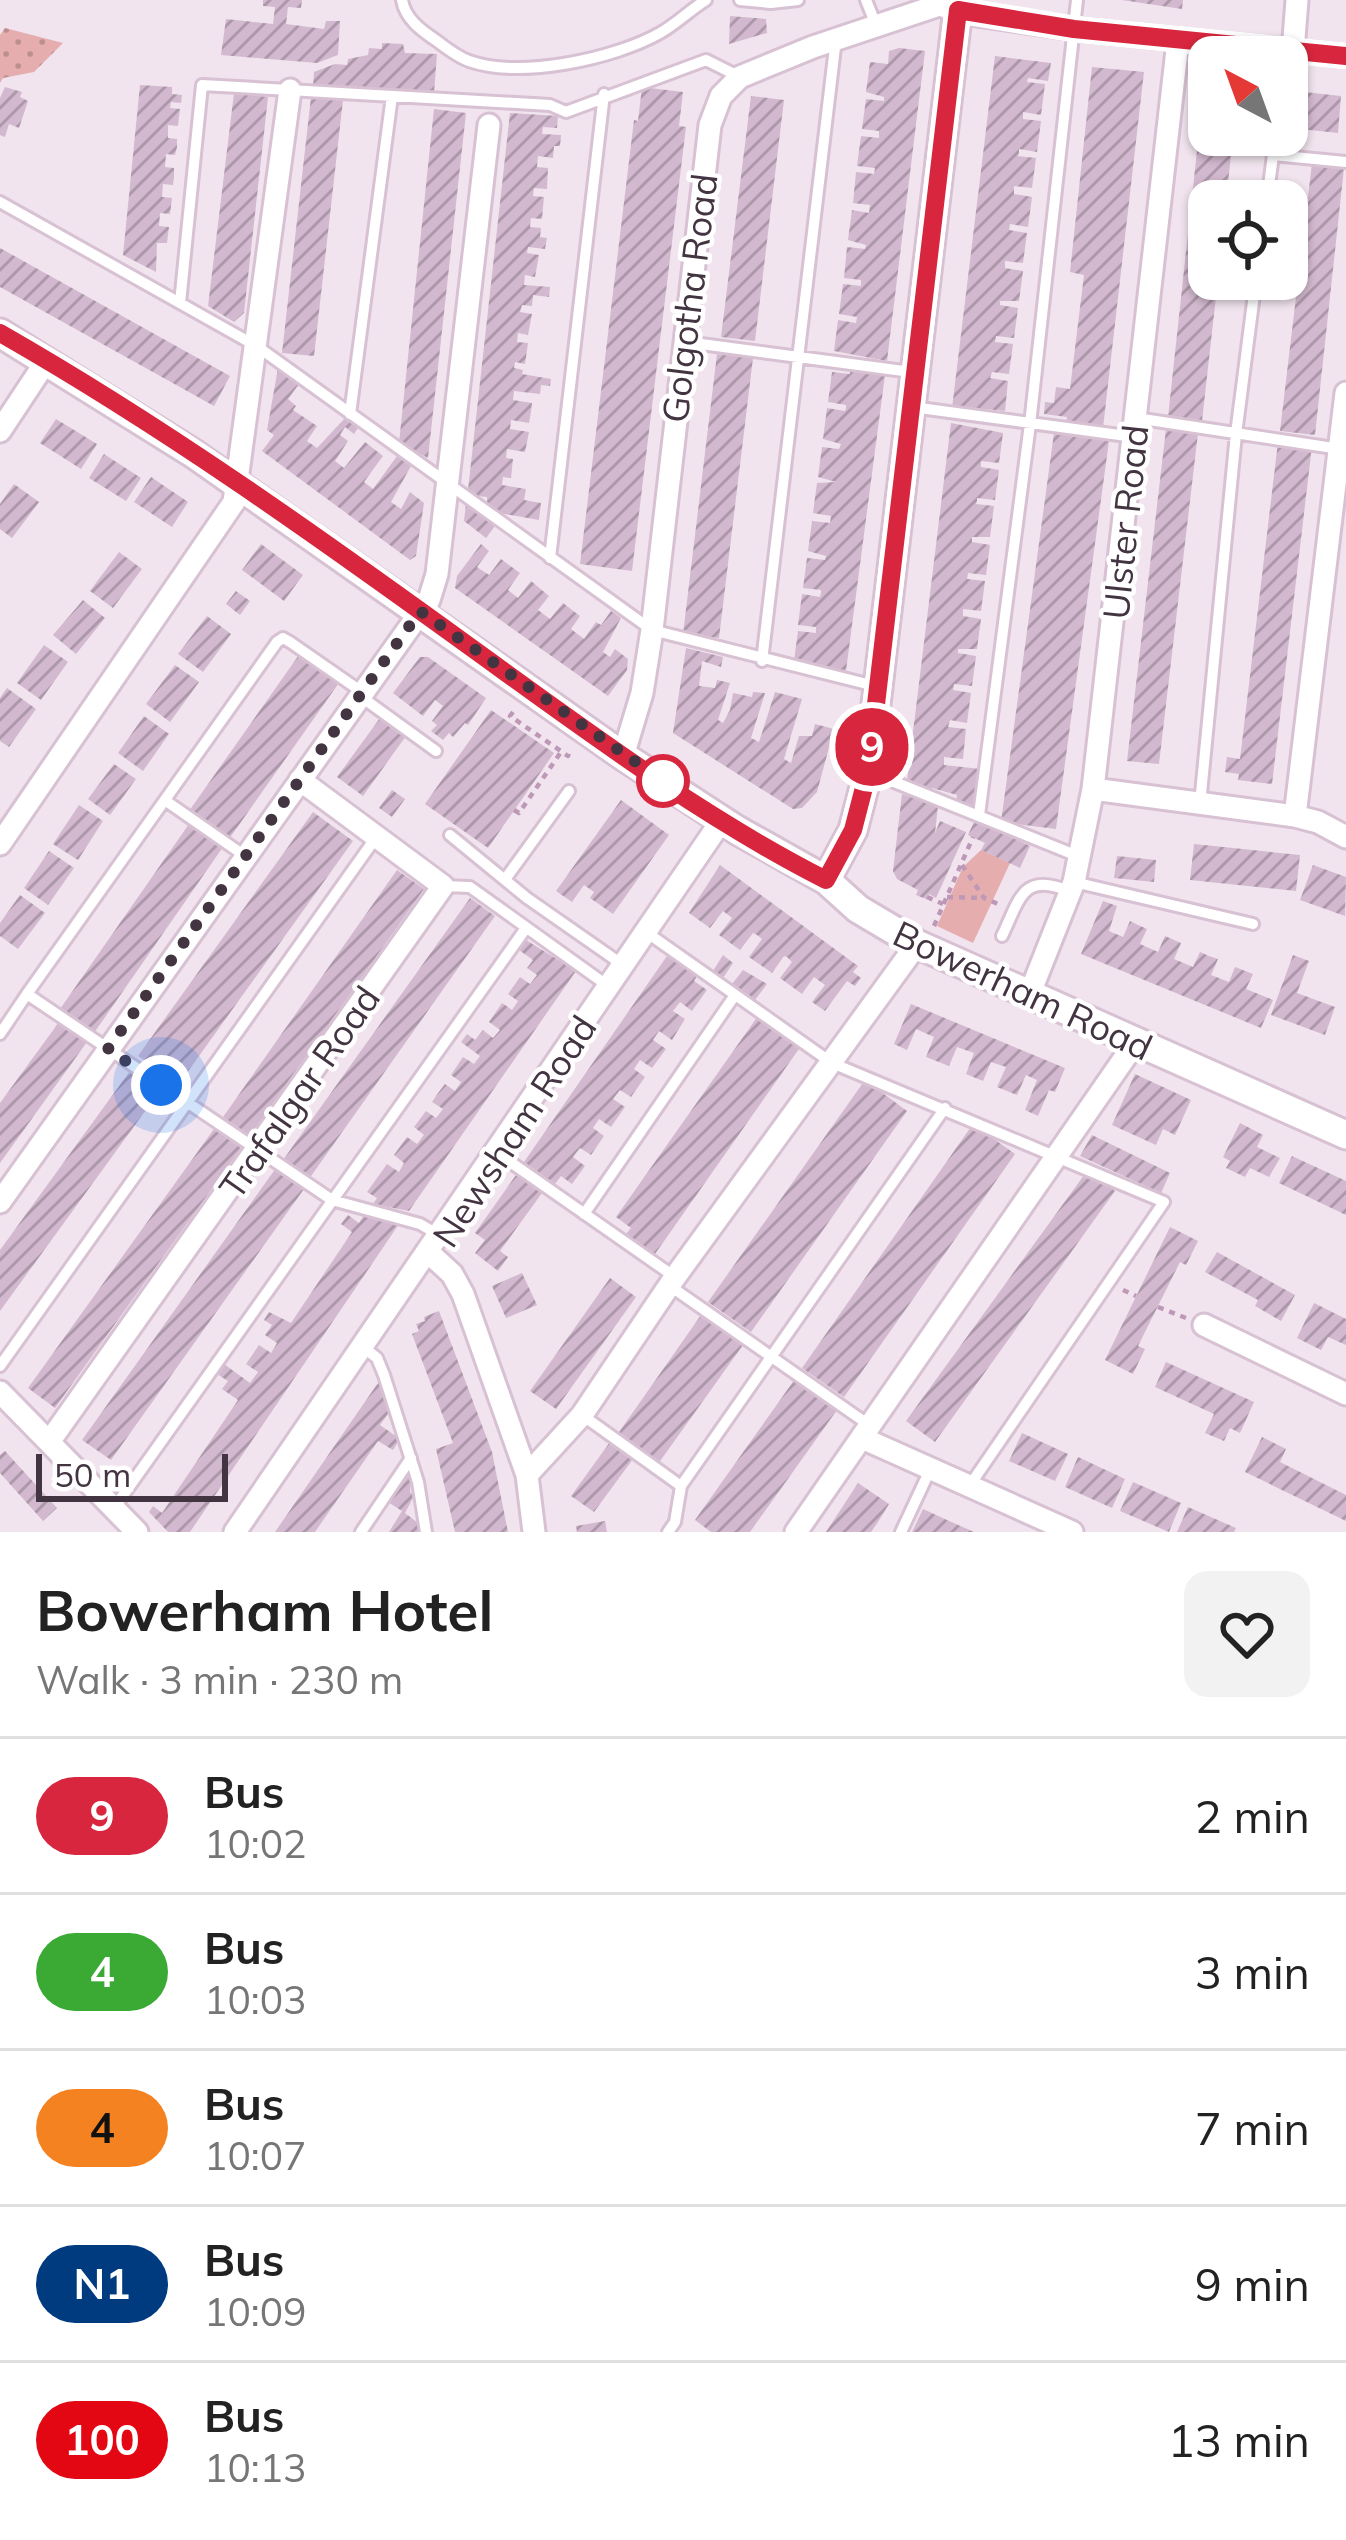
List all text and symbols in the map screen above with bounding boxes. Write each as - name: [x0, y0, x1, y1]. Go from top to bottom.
- north arrow: [1188, 36, 1308, 156]
- map controls: [1188, 36, 1308, 300]
- street label: Golgotha Road: [651, 171, 727, 425]
- button: locate: [1188, 180, 1308, 300]
- street label: Ulster Road: [1092, 423, 1158, 621]
- line badge: 9: [833, 708, 911, 786]
- text: 9: [859, 720, 885, 773]
- unlabelled marker: [638, 756, 688, 806]
- street label: Bowerham Road: [886, 910, 1160, 1070]
- street label: Trafalgar Road: [209, 977, 389, 1207]
- street label: Newsham Road: [422, 1007, 606, 1255]
- your location: [131, 1055, 191, 1115]
- scale bar: [36, 1448, 228, 1501]
- text: 50 m: [54, 1454, 131, 1495]
- button: heart: [1184, 1571, 1310, 1697]
- text: Bowerham Hotel: [36, 1574, 493, 1645]
- text: Walk · 3 min · 230 m: [36, 1655, 403, 1704]
- text: Bus: [204, 1763, 284, 1819]
- text: 2 min: [1195, 1788, 1310, 1844]
- text: 9: [89, 1789, 115, 1842]
- text: 10:02: [204, 1819, 307, 1868]
- text: Bus: [204, 1919, 284, 1975]
- text: 3 min: [1195, 1944, 1310, 2000]
- text: 4: [89, 1945, 115, 1998]
- text: 10:03: [204, 1975, 307, 2024]
- text: Bus: [204, 2075, 284, 2131]
- text: 7 min: [1195, 2100, 1310, 2156]
- text: 4: [89, 2101, 115, 2154]
- text: 10:07: [204, 2131, 307, 2180]
- text: Bus: [204, 2231, 284, 2287]
- text: 9 min: [1195, 2256, 1310, 2312]
- text: N1: [74, 2257, 130, 2310]
- text: 10:09: [204, 2287, 307, 2336]
- text: Bus: [204, 2387, 284, 2443]
- text: 13 min: [1168, 2412, 1310, 2468]
- text: 100: [64, 2413, 140, 2466]
- text: 10:13: [204, 2443, 307, 2492]

